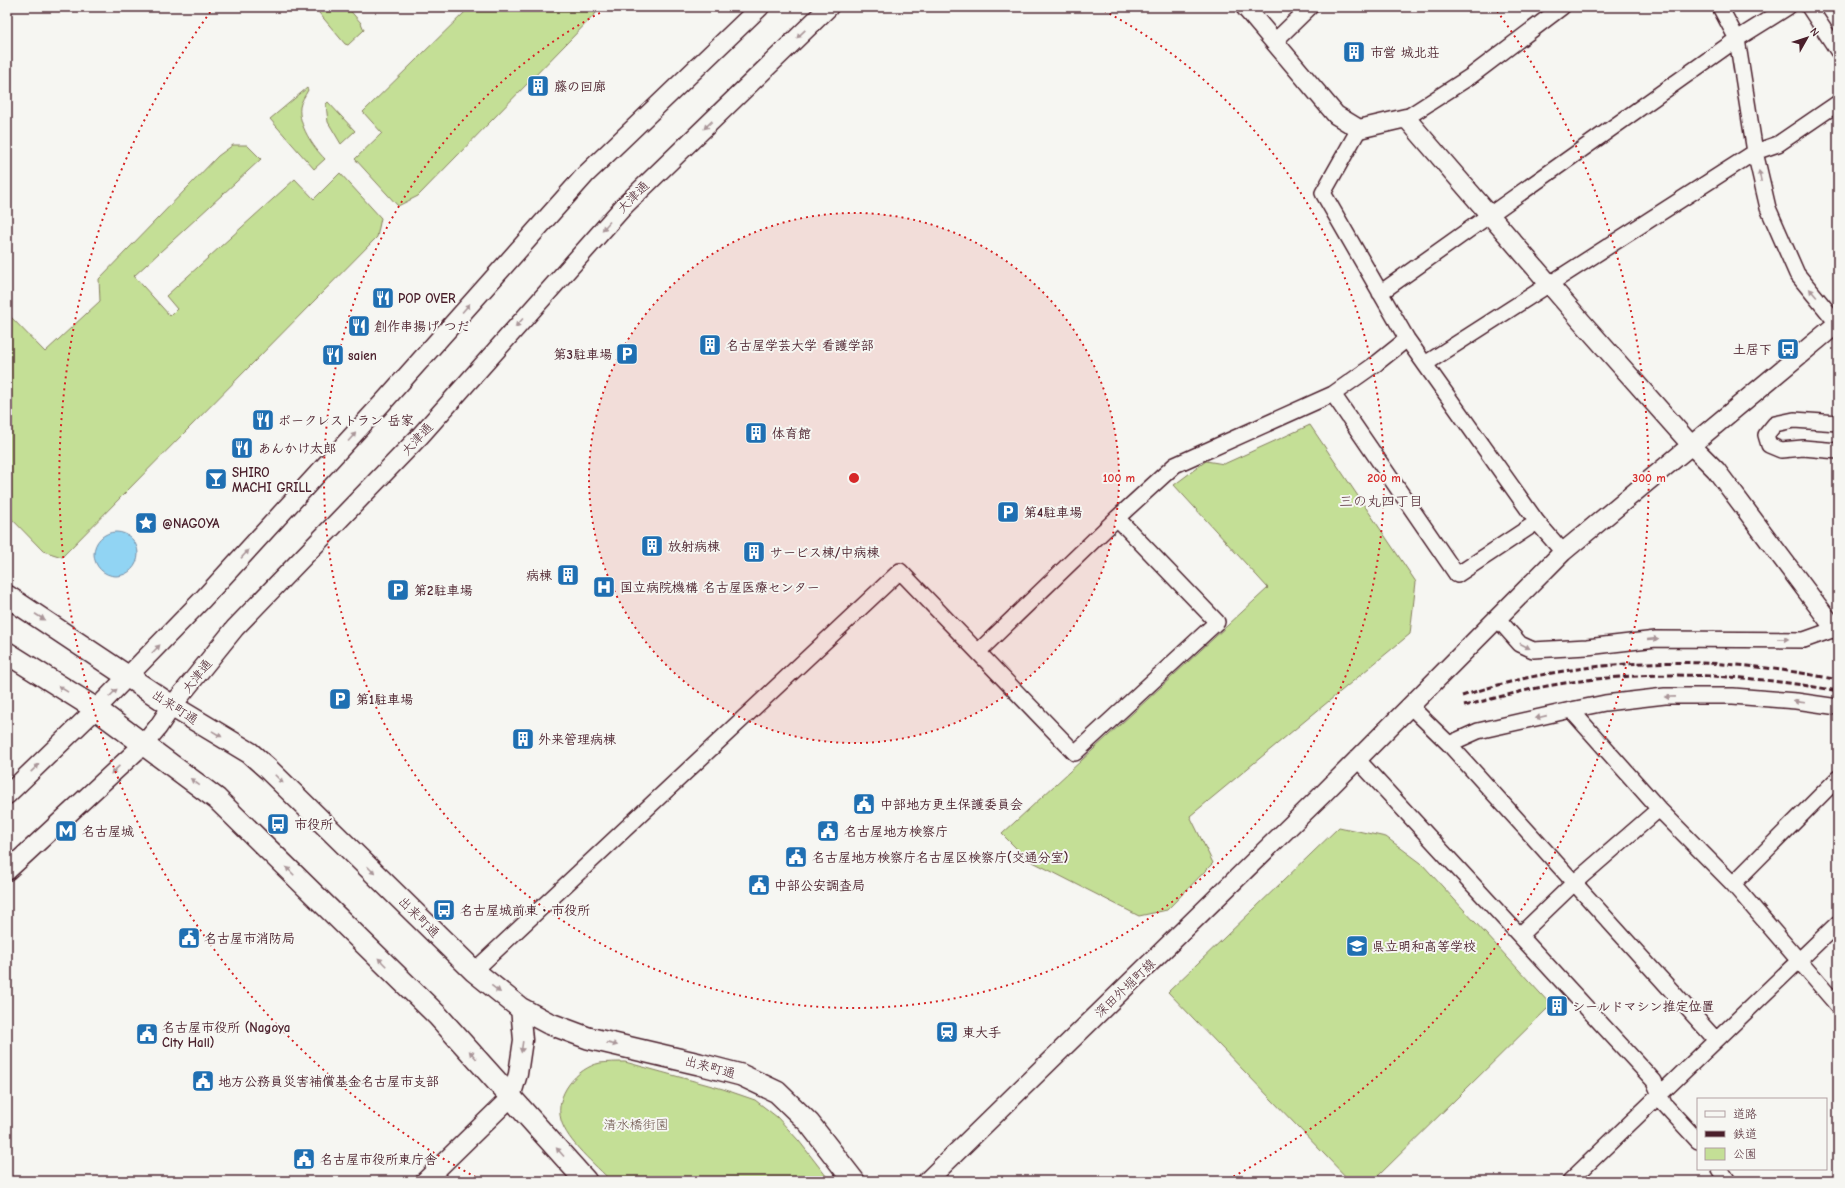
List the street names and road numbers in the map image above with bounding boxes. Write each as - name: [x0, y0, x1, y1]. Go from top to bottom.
- street label: 大津通: [614, 178, 652, 216]
- street label: 大津通: [398, 420, 436, 458]
- street label: 大津通: [179, 656, 215, 696]
- street label: 出来町通: [149, 687, 201, 727]
- street label: 出来町通: [395, 893, 443, 941]
- street label: 深田外堀町線: [1092, 955, 1159, 1020]
- street label: 出来町通: [683, 1053, 737, 1081]

